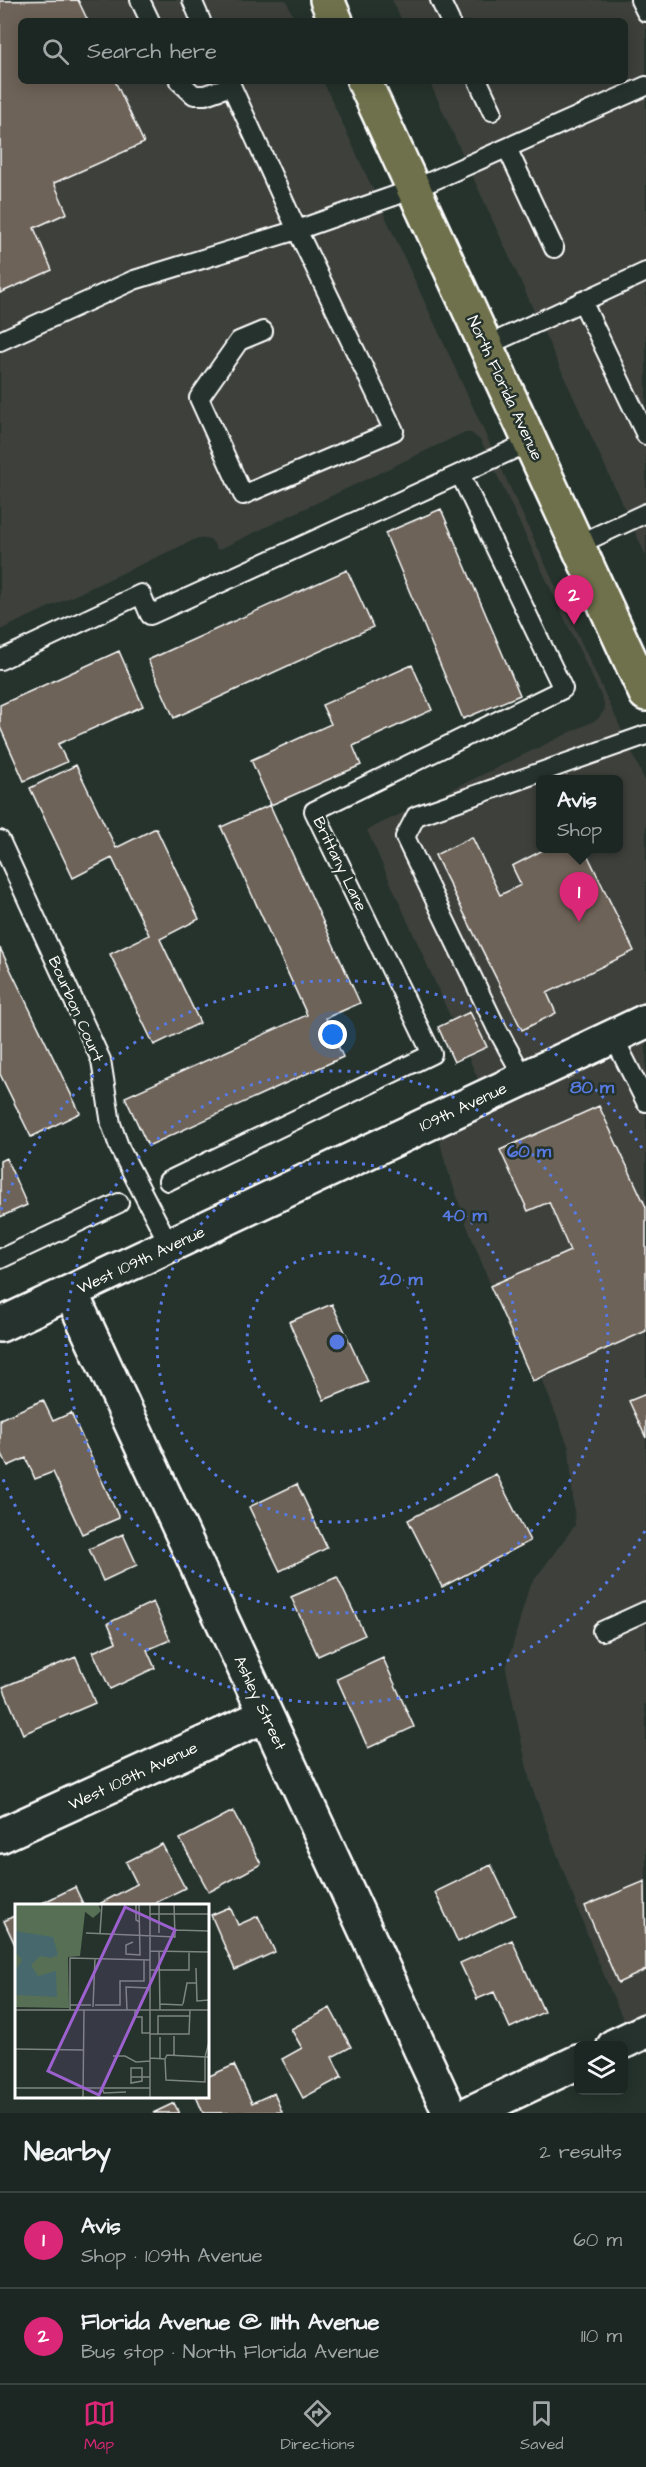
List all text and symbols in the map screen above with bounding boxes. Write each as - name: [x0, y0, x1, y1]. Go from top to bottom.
- search box: [18, 18, 628, 84]
- icon: search: [39, 35, 72, 68]
- text: Search here: [87, 36, 217, 67]
- street label: North Florida Avenue: [462, 312, 548, 464]
- pin: 2: [554, 576, 594, 625]
- popup: [536, 775, 623, 853]
- text: Avis: [557, 785, 597, 816]
- street label: Brittany Lane: [307, 813, 373, 916]
- text: Shop: [557, 816, 602, 844]
- pin: 1: [560, 872, 598, 922]
- street label: Bourbon Court: [43, 953, 109, 1066]
- your location: [318, 1020, 347, 1049]
- text: 80 m: [570, 1075, 615, 1100]
- street label: 109th Avenue: [416, 1077, 511, 1137]
- text: 60 m: [507, 1139, 552, 1164]
- text: 40 m: [442, 1203, 487, 1228]
- street label: West 109th Avenue: [74, 1221, 209, 1299]
- text: 20 m: [379, 1267, 423, 1292]
- centre of rings: [327, 1332, 347, 1352]
- street label: Ashley Street: [228, 1652, 292, 1755]
- street label: West 108th Avenue: [65, 1736, 201, 1816]
- inset map: [15, 1904, 208, 2098]
- map controls: [574, 2041, 628, 2095]
- button: layers: [574, 2041, 628, 2095]
- text: Nearby: [24, 2134, 111, 2170]
- text: 2 results: [539, 2138, 622, 2166]
- text: Avis: [81, 2211, 121, 2242]
- text: 1: [42, 2226, 45, 2254]
- text: 60 m: [573, 2226, 622, 2254]
- text: Shop · 109th Avenue: [81, 2242, 263, 2270]
- text: Florida Avenue @ 111th Avenue: [81, 2307, 379, 2338]
- text: 2: [38, 2322, 49, 2350]
- text: 110 m: [581, 2322, 622, 2350]
- text: Bus stop · North Florida Avenue: [81, 2338, 379, 2366]
- tab: Map: [83, 2397, 116, 2455]
- tab: Directions: [281, 2397, 355, 2455]
- tab: Saved: [520, 2397, 563, 2455]

